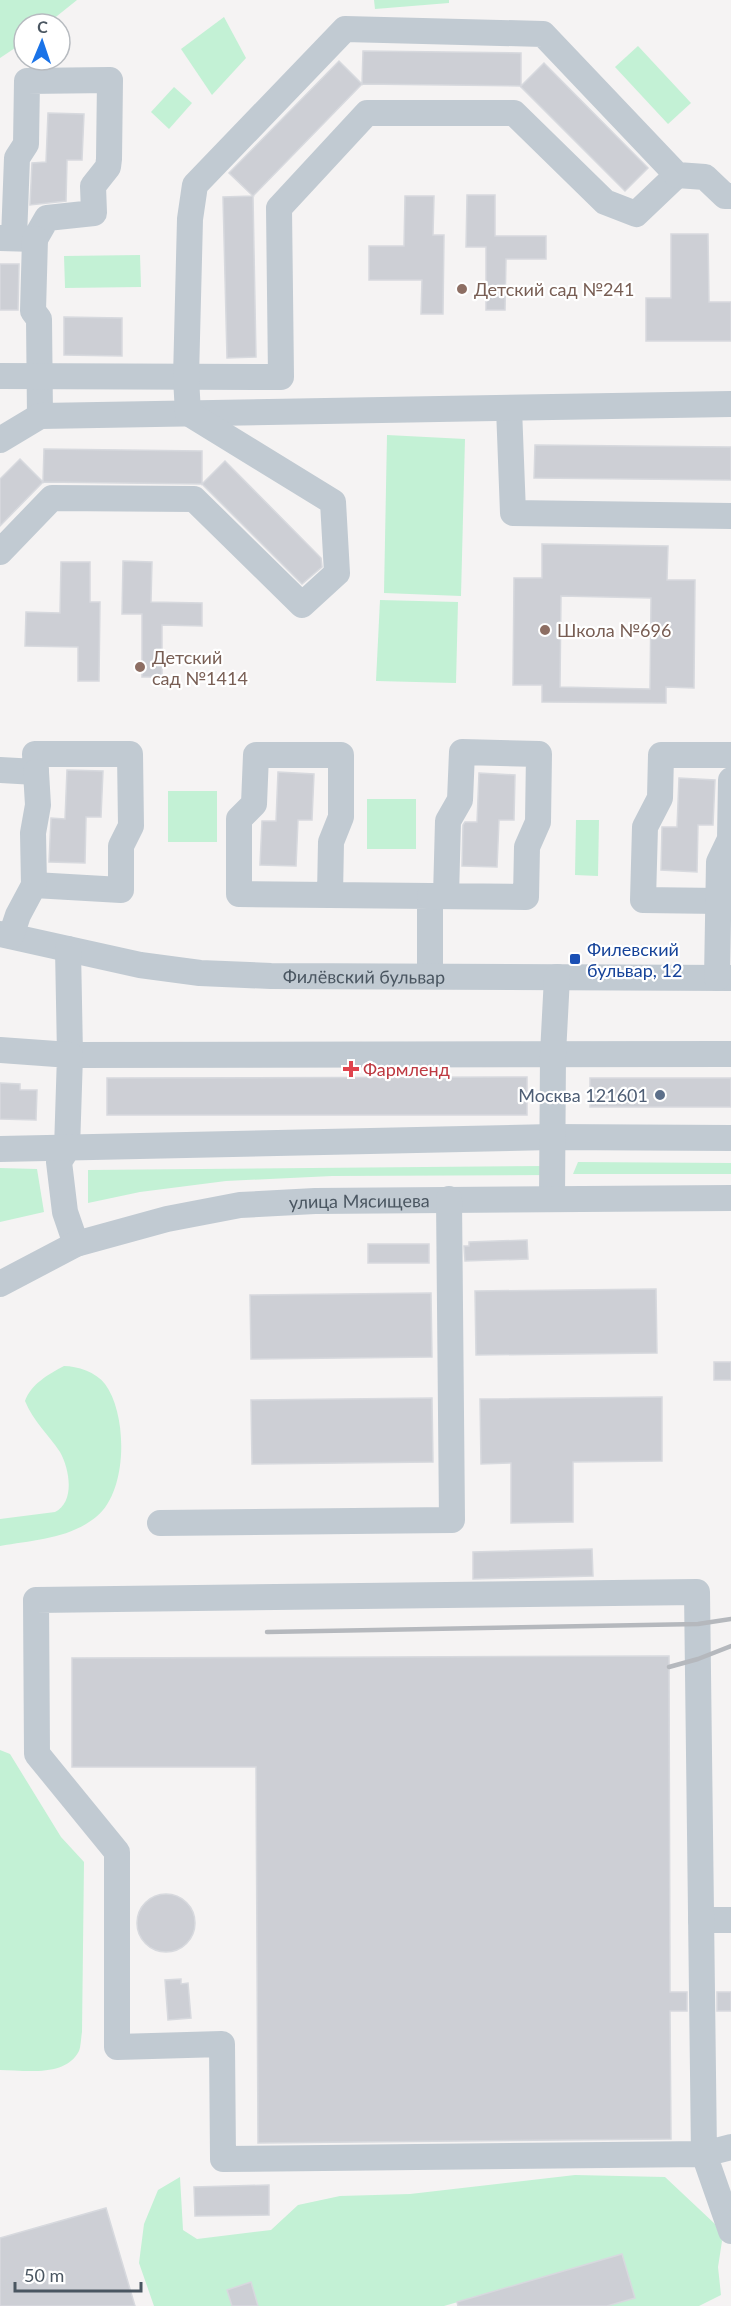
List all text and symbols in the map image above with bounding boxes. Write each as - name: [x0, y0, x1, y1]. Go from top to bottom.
- north arrow: [12, 12, 72, 72]
- text: С: [37, 17, 49, 36]
- place label: Детский сад №241: [474, 278, 634, 300]
- marker: Детский сад №241: [455, 282, 469, 296]
- place label: Школа №696: [557, 619, 671, 641]
- marker: Школа №696: [538, 623, 552, 637]
- place label: Детский сад №1414: [152, 646, 248, 689]
- marker: Детский сад №1414: [133, 660, 147, 674]
- place label: Филевский бульвар, 12: [587, 938, 682, 981]
- marker: Филевский бульвар, 12: [568, 952, 582, 966]
- street label: Филёвский бульвар: [283, 965, 445, 988]
- place label: Фармленд: [363, 1058, 450, 1080]
- marker: Фармленд: [344, 1062, 358, 1076]
- place label: Москва 121601: [518, 1084, 648, 1106]
- marker: Москва 121601: [653, 1088, 667, 1102]
- street label: улица Мясищева: [288, 1189, 430, 1213]
- scale bar: [15, 2255, 141, 2293]
- text: 50 m: [24, 2264, 64, 2286]

